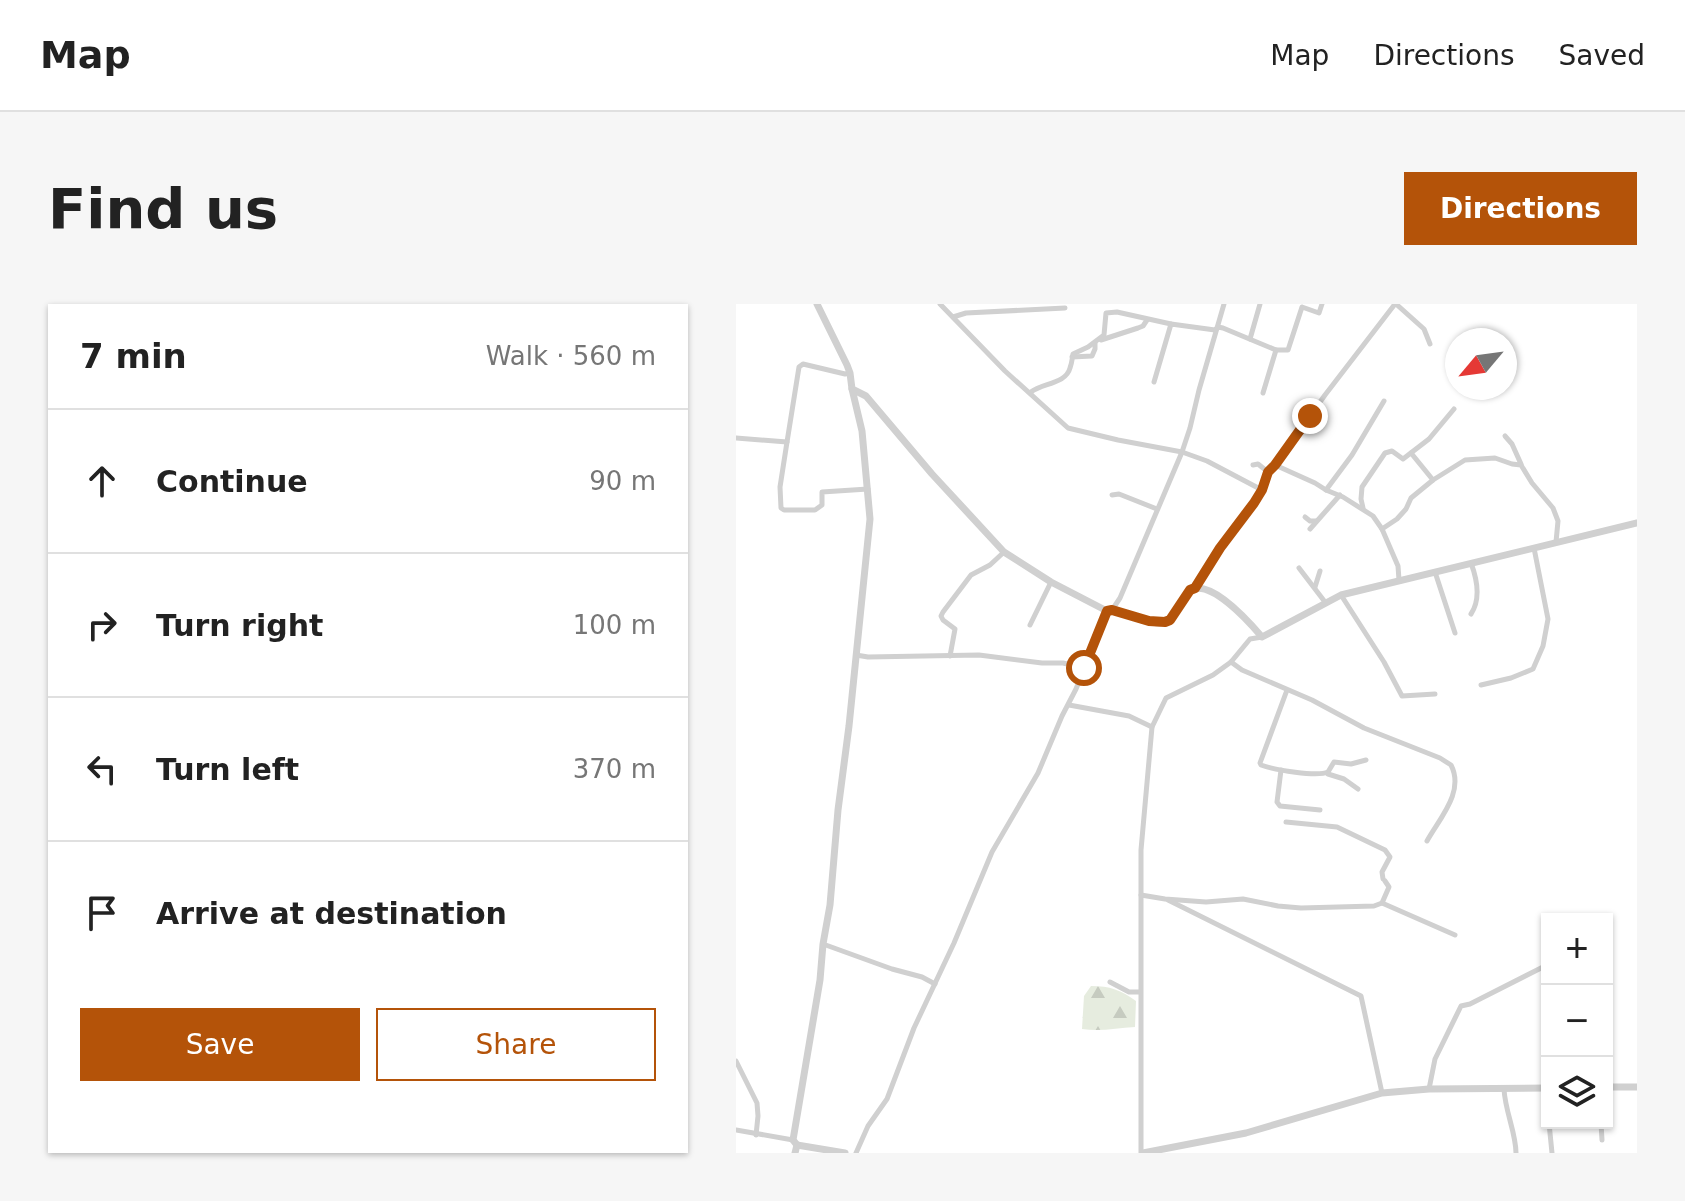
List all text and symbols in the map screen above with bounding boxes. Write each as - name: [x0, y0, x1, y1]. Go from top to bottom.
- text: Map: [40, 33, 131, 77]
- text: Map: [1270, 39, 1329, 72]
- text: Directions: [1373, 39, 1514, 72]
- text: Saved: [1558, 39, 1645, 72]
- button: Directions: [1404, 172, 1637, 245]
- text: Find us: [48, 176, 278, 241]
- north arrow: [1445, 328, 1517, 400]
- text: 7 min: [80, 336, 187, 376]
- text: Walk · 560 m: [486, 341, 656, 371]
- route end: [1292, 398, 1328, 434]
- icon: ahead: [80, 459, 124, 503]
- text: Continue: [156, 464, 308, 499]
- text: 90 m: [589, 466, 656, 496]
- icon: right: [80, 603, 124, 647]
- text: Turn right: [156, 608, 323, 643]
- text: 100 m: [573, 610, 656, 640]
- route start: [1066, 650, 1102, 686]
- icon: left: [80, 747, 124, 791]
- text: Turn left: [156, 752, 299, 787]
- text: 370 m: [573, 754, 656, 784]
- icon: arrive: [80, 891, 124, 935]
- text: Arrive at destination: [156, 896, 507, 931]
- map controls: [1541, 913, 1613, 1129]
- button: +: [1541, 913, 1613, 985]
- button: −: [1541, 985, 1613, 1057]
- button: Save: [80, 1008, 360, 1081]
- button: Share: [376, 1008, 656, 1081]
- button: layers: [1541, 1057, 1613, 1129]

